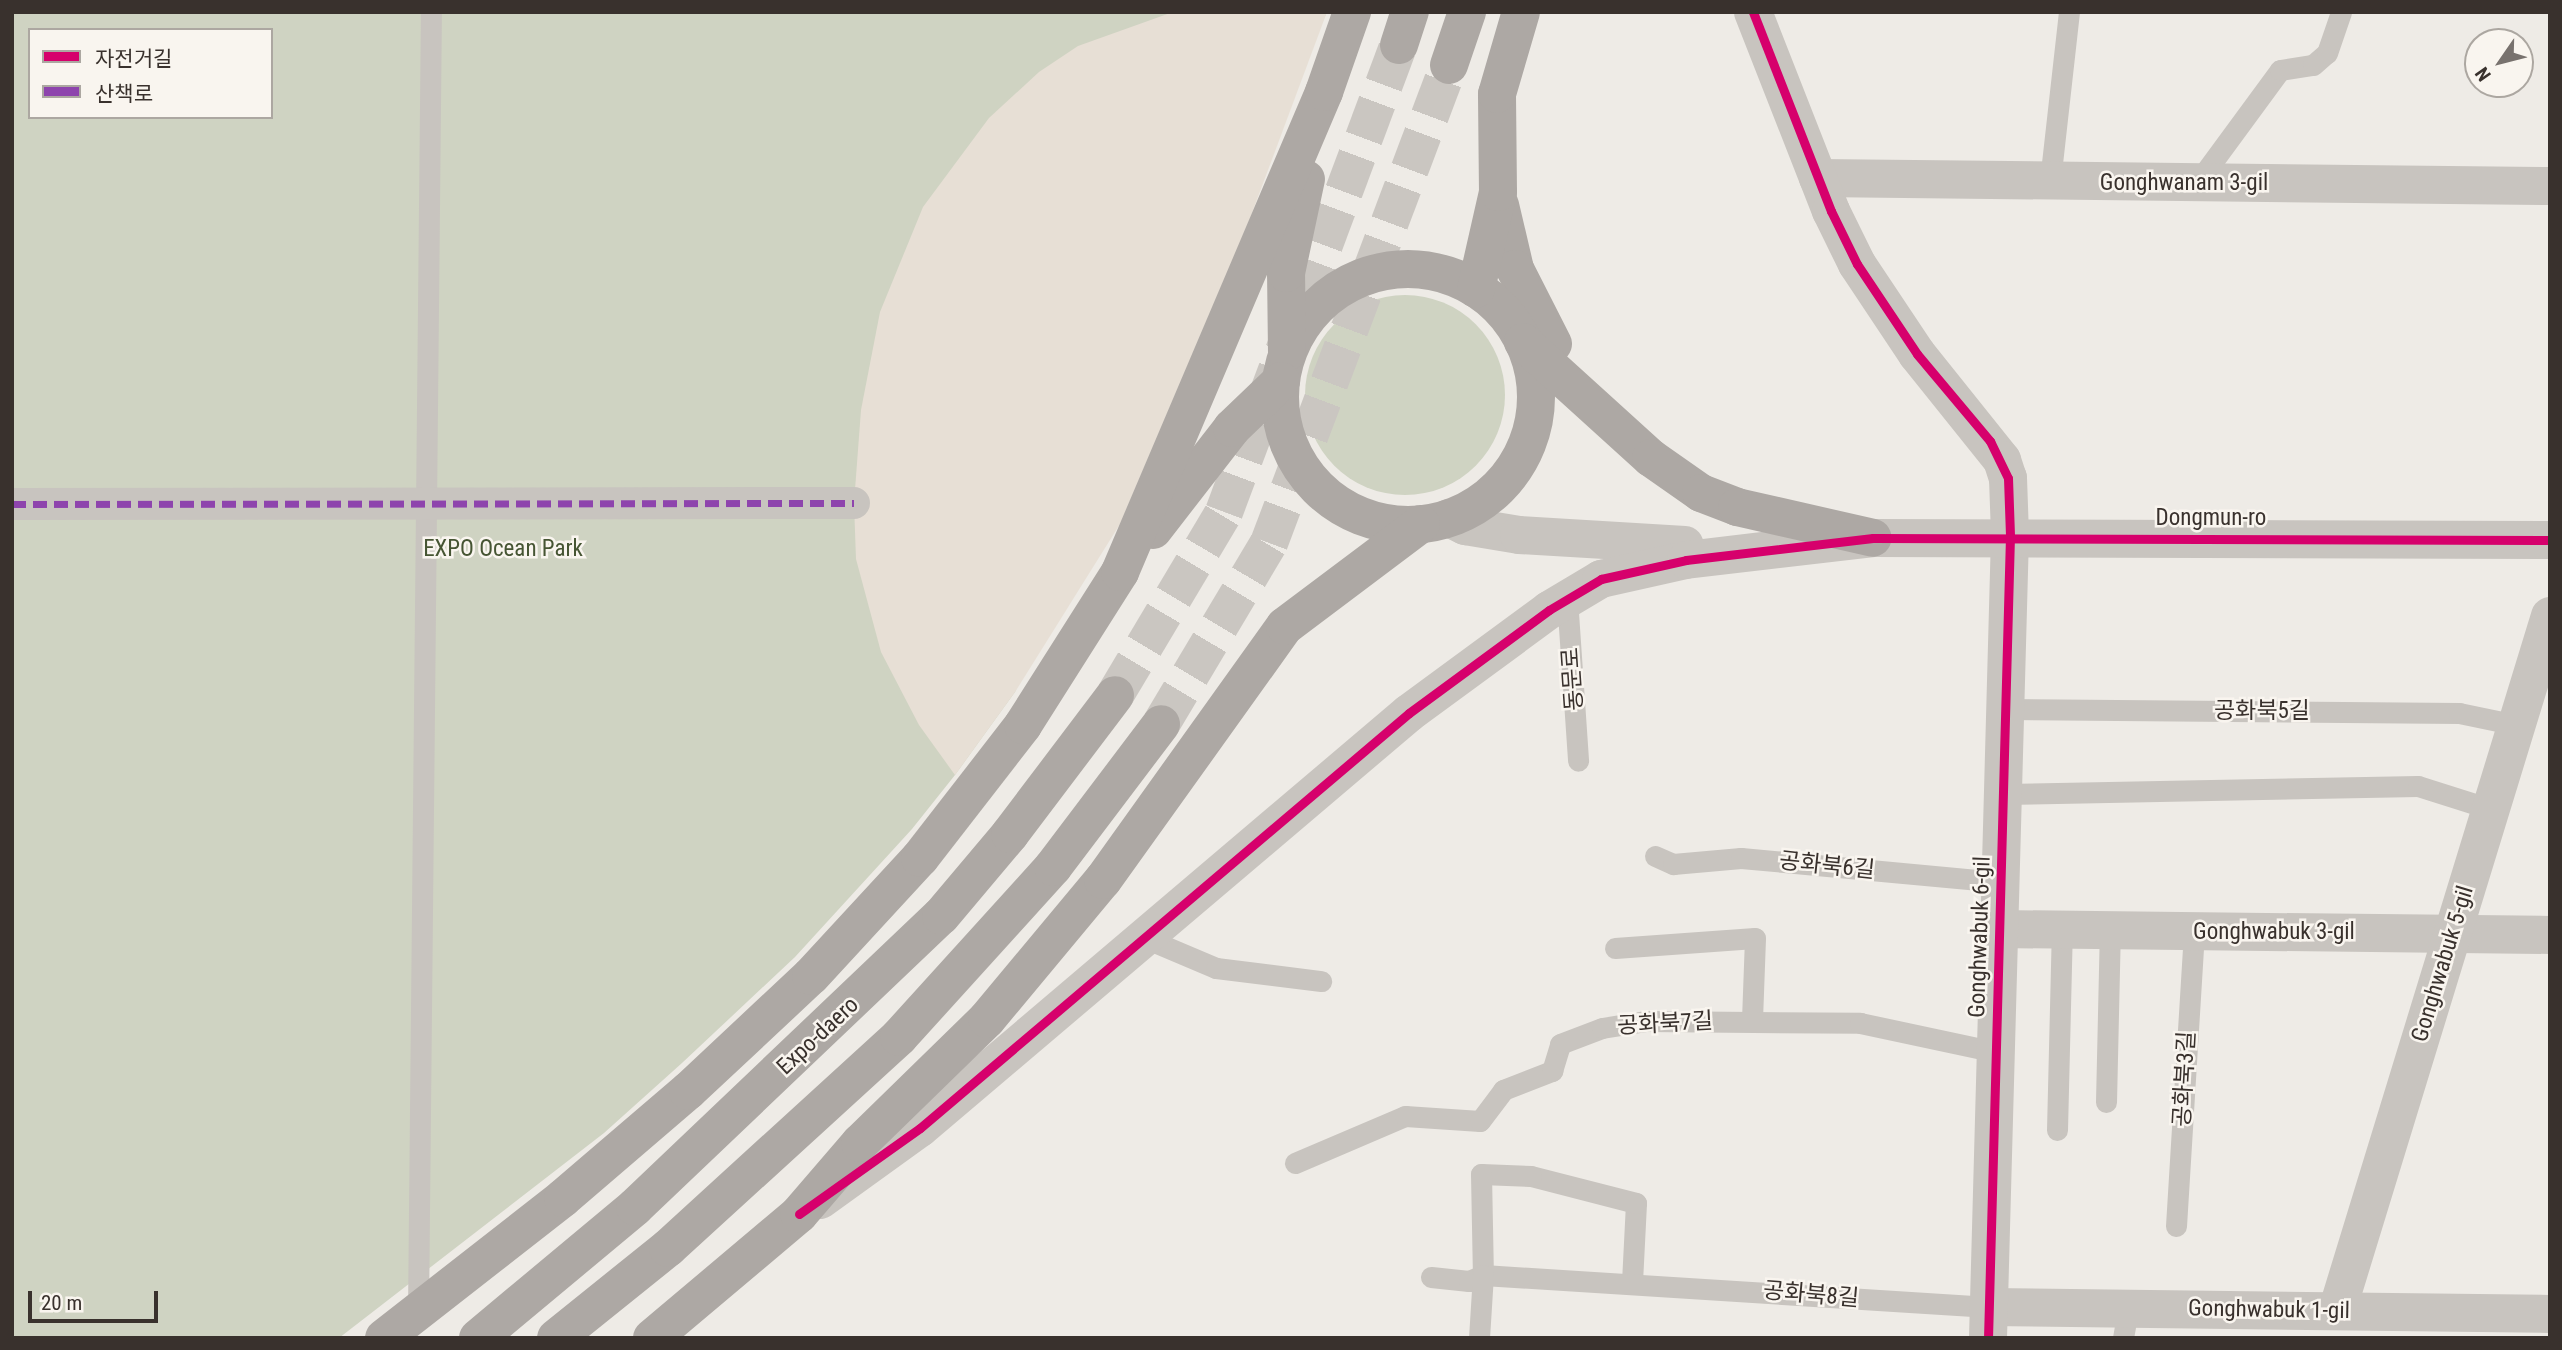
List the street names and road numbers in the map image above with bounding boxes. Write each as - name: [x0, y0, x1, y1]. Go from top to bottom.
- street label: Gonghwanam 3-gil: [2100, 169, 2268, 197]
- street label: Dongmun-ro: [2156, 504, 2266, 532]
- street label: 동문로: [1557, 646, 1589, 712]
- street label: 공화북5길: [2214, 697, 2310, 725]
- street label: 공화북6길: [1778, 847, 1876, 885]
- street label: Gonghwabuk 6-gil: [1963, 856, 1997, 1018]
- street label: Gonghwabuk 5-gil: [2406, 883, 2480, 1045]
- street label: Gonghwabuk 3-gil: [2193, 918, 2355, 946]
- street label: Expo-daero: [771, 991, 865, 1081]
- street label: 공화북7길: [1616, 1008, 1714, 1040]
- street label: 공화북3길: [2169, 1030, 2201, 1128]
- street label: 공화북8길: [1762, 1277, 1860, 1313]
- street label: Gonghwabuk 1-gil: [2188, 1295, 2350, 1325]

